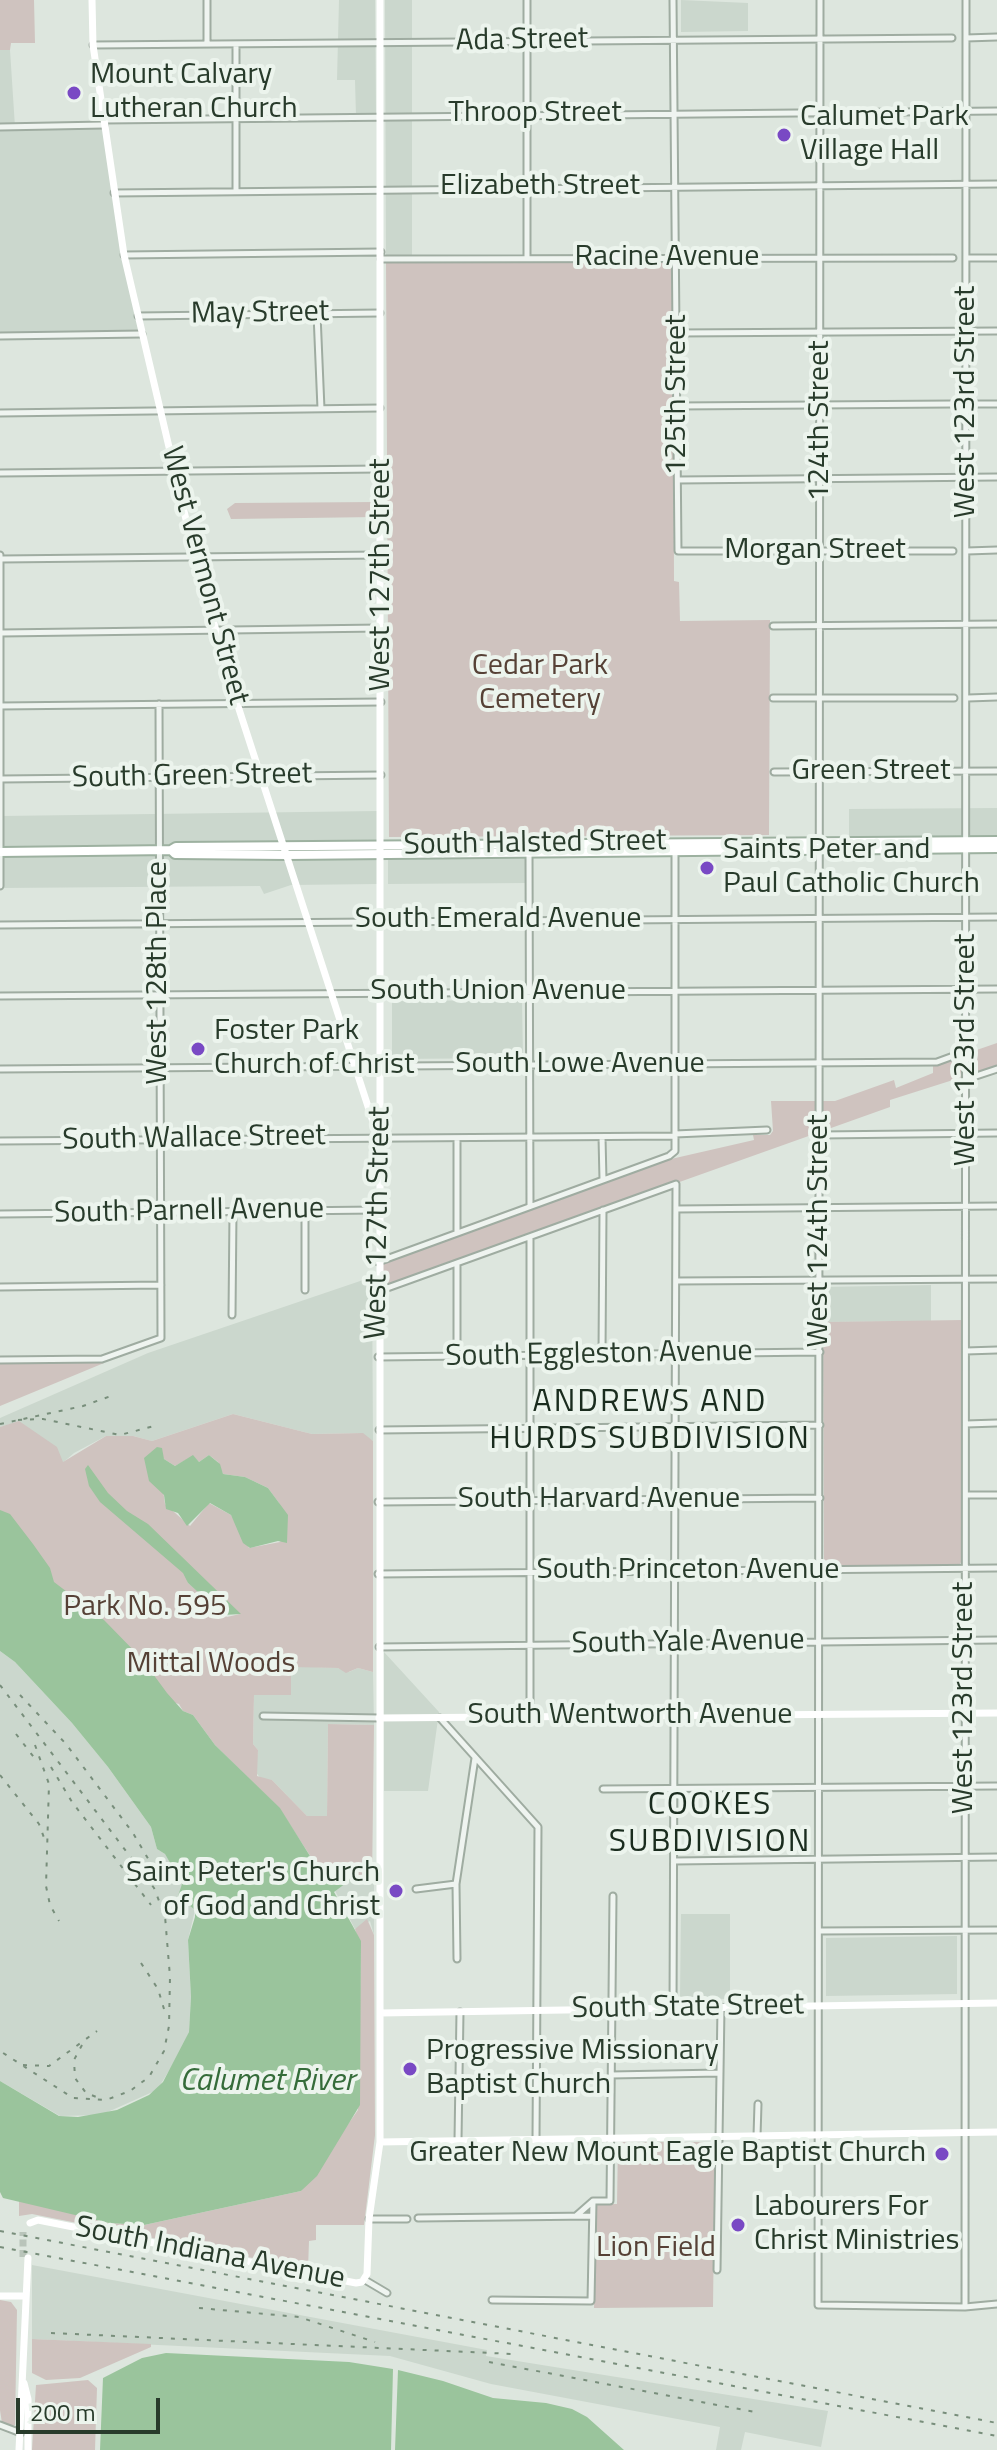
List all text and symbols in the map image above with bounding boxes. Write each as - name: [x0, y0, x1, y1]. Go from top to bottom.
- street label: Ada Street: [455, 22, 589, 60]
- place label: Mount Calvary Lutheran Church: [90, 58, 298, 128]
- marker: Mount Calvary Lutheran Church: [65, 84, 83, 102]
- street label: Throop Street: [448, 96, 622, 132]
- place label: Calumet Park Village Hall: [800, 100, 969, 170]
- marker: Calumet Park Village Hall: [775, 126, 793, 144]
- street label: Elizabeth Street: [440, 169, 640, 205]
- street label: Racine Avenue: [575, 240, 759, 276]
- street label: West 123rd Street: [949, 286, 985, 518]
- street label: May Street: [190, 295, 330, 333]
- street label: 125th Street: [660, 315, 696, 475]
- street label: 124th Street: [803, 341, 839, 501]
- street label: West Vermont Street: [152, 443, 256, 709]
- street label: West 127th Street: [364, 458, 400, 692]
- street label: Morgan Street: [724, 533, 906, 569]
- park label: Cedar Park Cemetery: [472, 649, 608, 720]
- street label: Green Street: [792, 754, 950, 790]
- street label: South Green Street: [72, 757, 312, 797]
- street label: South Halsted Street: [403, 824, 667, 864]
- place label: Saints Peter and Paul Catholic Church: [723, 833, 980, 904]
- marker: Saints Peter and Paul Catholic Church: [698, 859, 716, 877]
- street label: West 128th Place: [141, 861, 177, 1085]
- street label: South Emerald Avenue: [355, 902, 641, 938]
- street label: West 123rd Street: [949, 934, 985, 1166]
- street label: South Union Avenue: [370, 974, 626, 1010]
- place label: Foster Park Church of Christ: [214, 1014, 414, 1084]
- marker: Foster Park Church of Christ: [189, 1040, 207, 1058]
- street label: South Lowe Avenue: [455, 1047, 705, 1083]
- street label: West 127th Street: [359, 1106, 399, 1340]
- street label: West 124th Street: [802, 1114, 838, 1348]
- street label: South Wallace Street: [62, 1119, 326, 1159]
- street label: South Parnell Avenue: [54, 1192, 324, 1232]
- street label: South Eggleston Avenue: [445, 1334, 753, 1376]
- district label: ANDREWS AND HURDS SUBDIVISION: [489, 1384, 811, 1459]
- street label: South Harvard Avenue: [458, 1482, 740, 1518]
- street label: South Princeton Avenue: [537, 1553, 839, 1589]
- street label: West 123rd Street: [947, 1582, 983, 1814]
- park label: Park No. 595: [63, 1590, 227, 1626]
- street label: South Yale Avenue: [571, 1623, 805, 1663]
- park label: Mittal Woods: [127, 1647, 295, 1683]
- street label: South Wentworth Avenue: [468, 1698, 792, 1734]
- district label: COOKES SUBDIVISION: [609, 1787, 811, 1862]
- place label: Saint Peter's Church of God and Christ: [126, 1856, 380, 1926]
- marker: Saint Peter's Church of God and Christ: [387, 1882, 405, 1900]
- street label: South State Street: [571, 1988, 805, 2028]
- place label: Progressive Missionary Baptist Church: [426, 2034, 719, 2104]
- marker: Progressive Missionary Baptist Church: [401, 2060, 419, 2078]
- water label: Calumet River: [179, 2063, 355, 2101]
- place label: Greater New Mount Eagle Baptist Church: [409, 2136, 926, 2172]
- marker: Greater New Mount Eagle Baptist Church: [933, 2145, 951, 2163]
- place label: Labourers For Christ Ministries: [754, 2190, 959, 2260]
- street label: South Indiana Avenue: [72, 2210, 348, 2298]
- marker: Labourers For Christ Ministries: [729, 2216, 747, 2234]
- park label: Lion Field: [596, 2231, 716, 2267]
- scale bar: [20, 2382, 164, 2432]
- text: 200 m: [30, 2394, 96, 2430]

